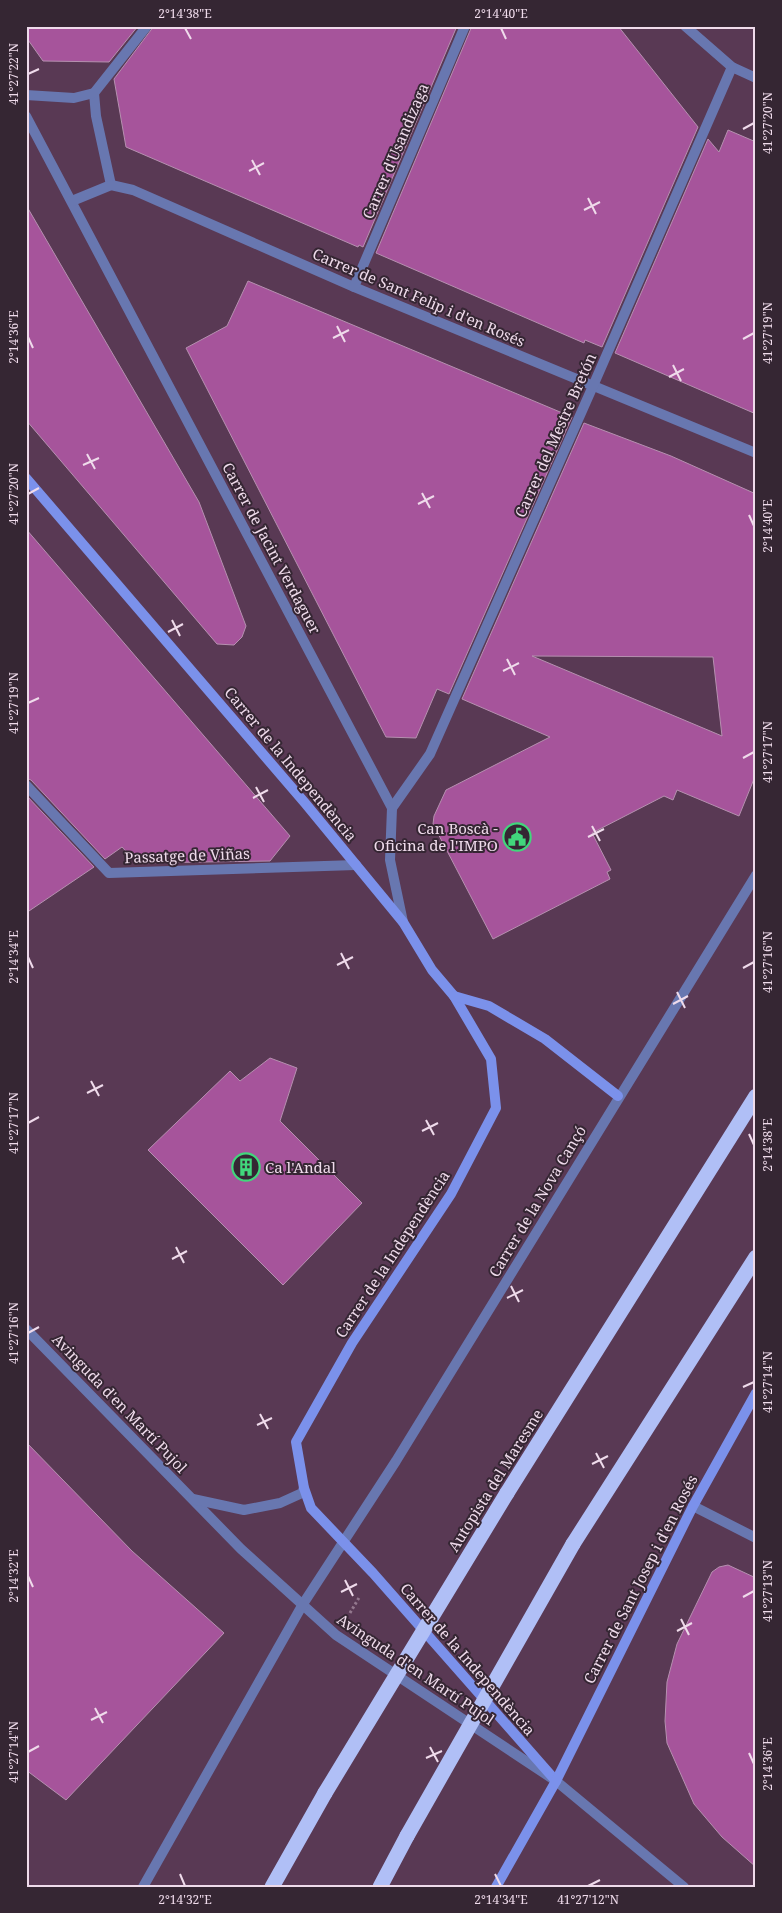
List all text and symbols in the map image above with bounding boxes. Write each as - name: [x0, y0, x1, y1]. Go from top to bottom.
- text: 2°14'38"E: [158, 5, 212, 22]
- text: 2°14'40"E: [474, 5, 528, 22]
- text: 41°27'22"N: [5, 43, 22, 105]
- street label: Carrer d'Usandizaga: [357, 80, 433, 222]
- text: 41°27'20"N: [759, 92, 776, 154]
- street label: Carrer de Sant Felip i d'en Rosés: [310, 243, 528, 351]
- text: 41°27'19"N: [759, 302, 776, 364]
- text: 2°14'36"E: [5, 310, 22, 364]
- street label: Carrer del Mestre Bretón: [510, 349, 601, 520]
- street label: Carrer de Jacint Verdaguer: [218, 459, 326, 637]
- text: 41°27'20"N: [5, 463, 22, 525]
- text: 2°14'40"E: [759, 499, 776, 553]
- text: 41°27'19"N: [5, 672, 22, 734]
- street label: Carrer de la Independència: [220, 683, 362, 845]
- text: 41°27'17"N: [759, 721, 776, 783]
- place label: Can Boscà - Oficina de l'IMPO: [374, 818, 498, 855]
- public building icon: Can Boscà - Oficina de l'IMPO: [502, 822, 532, 852]
- street label: Passatge de Viñas: [124, 843, 250, 867]
- text: 2°14'34"E: [5, 930, 22, 984]
- text: 41°27'16"N: [759, 931, 776, 993]
- text: 41°27'17"N: [5, 1092, 22, 1154]
- text: 2°14'38"E: [759, 1118, 776, 1172]
- street label: Carrer de la Nova Cançó: [484, 1122, 590, 1280]
- building icon: Ca l'Andal: [231, 1152, 261, 1182]
- place label: Ca l'Andal: [265, 1157, 336, 1177]
- street label: Carrer de la Independència: [330, 1166, 454, 1342]
- text: 41°27'16"N: [5, 1302, 22, 1364]
- street label: Avinguda d'en Martí Pujol: [48, 1329, 192, 1477]
- text: 41°27'14"N: [759, 1351, 776, 1413]
- street label: Autopista del Maresme: [443, 1405, 547, 1555]
- street label: Carrer de Sant Josep i d'en Rosés: [578, 1471, 702, 1687]
- text: 2°14'32"E: [5, 1549, 22, 1603]
- text: 41°27'13"N: [759, 1560, 776, 1622]
- street label: Carrer de la Independència: [396, 1579, 540, 1739]
- street label: Avinguda d'en Martí Pujol: [333, 1609, 499, 1729]
- text: 41°27'14"N: [5, 1721, 22, 1783]
- text: 2°14'36"E: [759, 1737, 776, 1791]
- text: 2°14'32"E: [158, 1891, 212, 1908]
- text: 2°14'34"E: [474, 1891, 528, 1908]
- text: 41°27'12"N: [557, 1891, 619, 1908]

